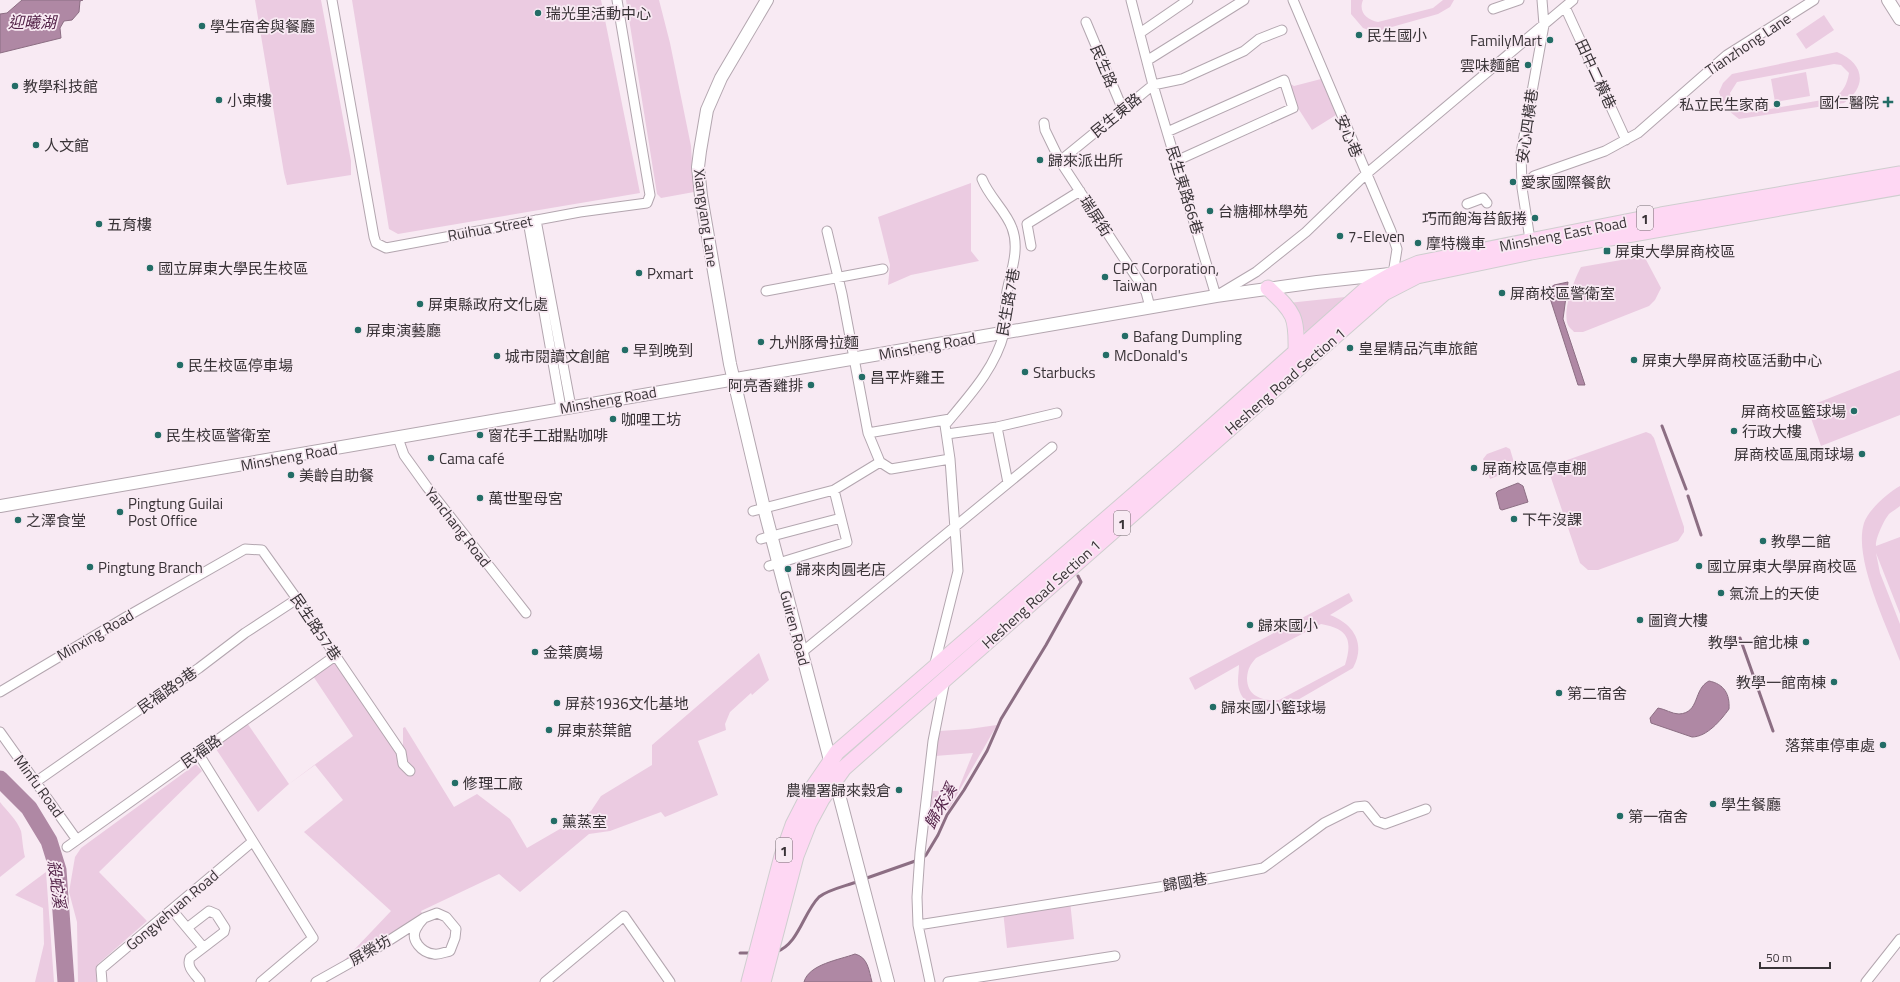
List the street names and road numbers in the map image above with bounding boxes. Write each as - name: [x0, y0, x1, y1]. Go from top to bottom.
- street label: Tianzhong Lane: [1701, 7, 1795, 81]
- street label: 田中二橫巷: [1570, 35, 1622, 113]
- street label: 民生路: [1085, 41, 1123, 91]
- street label: 民生東路: [1085, 87, 1147, 143]
- street label: 安心四橫巷: [1510, 87, 1544, 165]
- street label: 安心巷: [1330, 111, 1368, 161]
- street label: 民生東路66巷: [1161, 143, 1209, 237]
- street label: Xiangyang Lane: [688, 167, 724, 269]
- street label: 瑞屏街: [1074, 191, 1118, 241]
- road number: 1: [1637, 206, 1653, 230]
- street label: Ruihua Street: [446, 209, 535, 247]
- street label: Minsheng East Road: [1497, 210, 1629, 258]
- street label: 民生路7巷: [991, 266, 1025, 338]
- street label: Hesheng Road Section 1: [1220, 322, 1350, 440]
- street label: Minsheng Road: [877, 326, 977, 366]
- street label: Minsheng Road: [558, 380, 658, 420]
- street label: Minsheng Road: [239, 437, 339, 477]
- street label: Yanchang Road: [419, 482, 497, 572]
- road number: 1: [1114, 511, 1130, 535]
- street label: Hesheng Road Section 1: [976, 534, 1106, 654]
- street label: Guiren Road: [774, 588, 816, 668]
- street label: 民生路57巷: [285, 589, 347, 665]
- street label: Minxing Road: [52, 604, 138, 666]
- street label: 民福路9巷: [132, 661, 202, 719]
- street label: 民福路: [176, 729, 226, 773]
- street label: Minfu Road: [8, 750, 70, 822]
- road number: 1: [776, 838, 792, 862]
- street label: Gongyehuan Road: [121, 864, 223, 956]
- street label: 歸國巷: [1161, 867, 1209, 897]
- street label: 屏榮坊: [345, 929, 395, 971]

